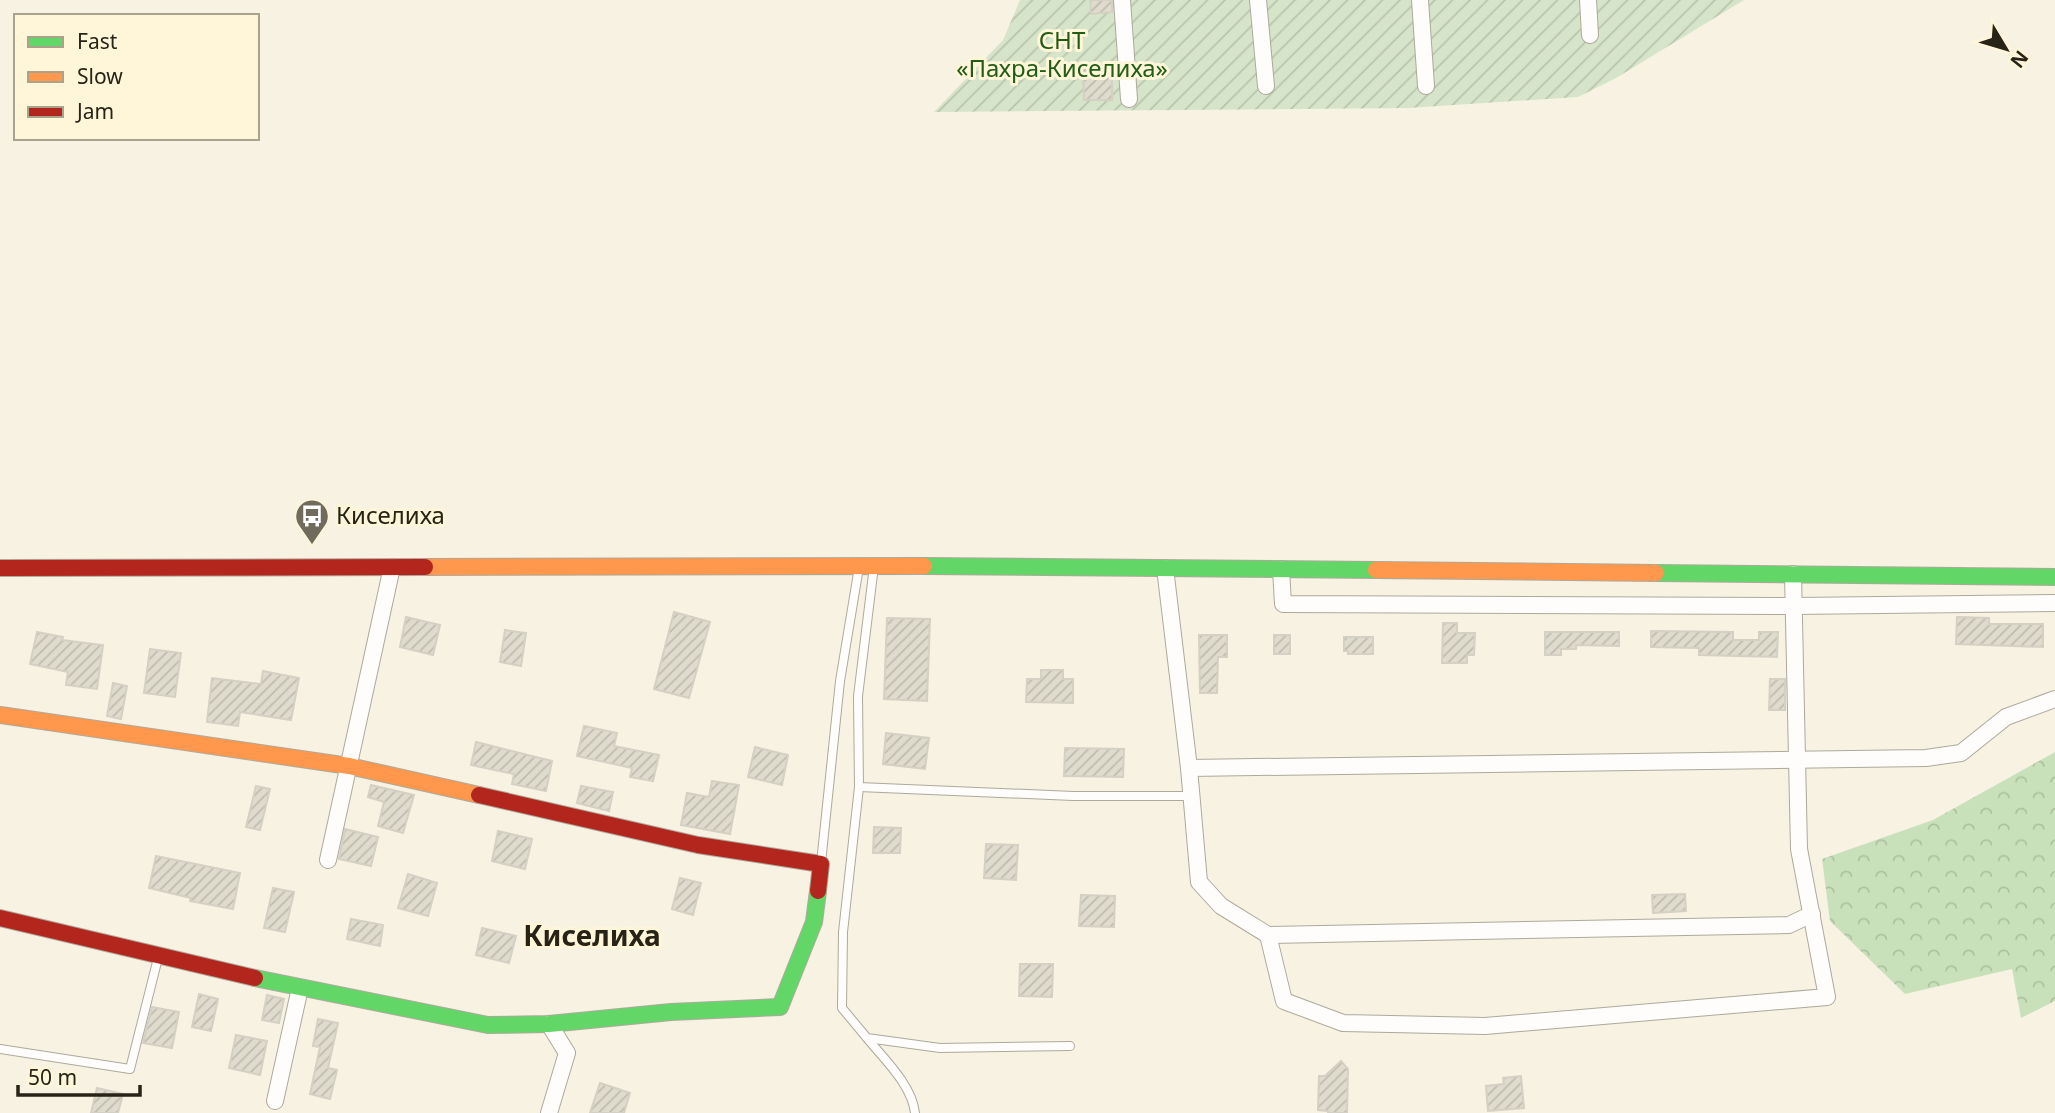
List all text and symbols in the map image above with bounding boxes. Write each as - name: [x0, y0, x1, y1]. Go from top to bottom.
- legend: [14, 14, 259, 140]
- north arrow: [1971, 14, 2041, 84]
- park label: СНТ «Пахра-Киселиха»: [956, 23, 1168, 84]
- text: Fast: [77, 27, 118, 55]
- text: N: [2004, 45, 2034, 74]
- text: Slow: [77, 62, 123, 90]
- text: Jam: [75, 97, 114, 125]
- bus stop icon: Киселиха: [293, 497, 331, 546]
- place label: Киселиха: [336, 498, 445, 531]
- district label: Киселиха: [523, 916, 661, 954]
- scale bar: [18, 1054, 140, 1098]
- text: 50 m: [28, 1063, 77, 1091]

